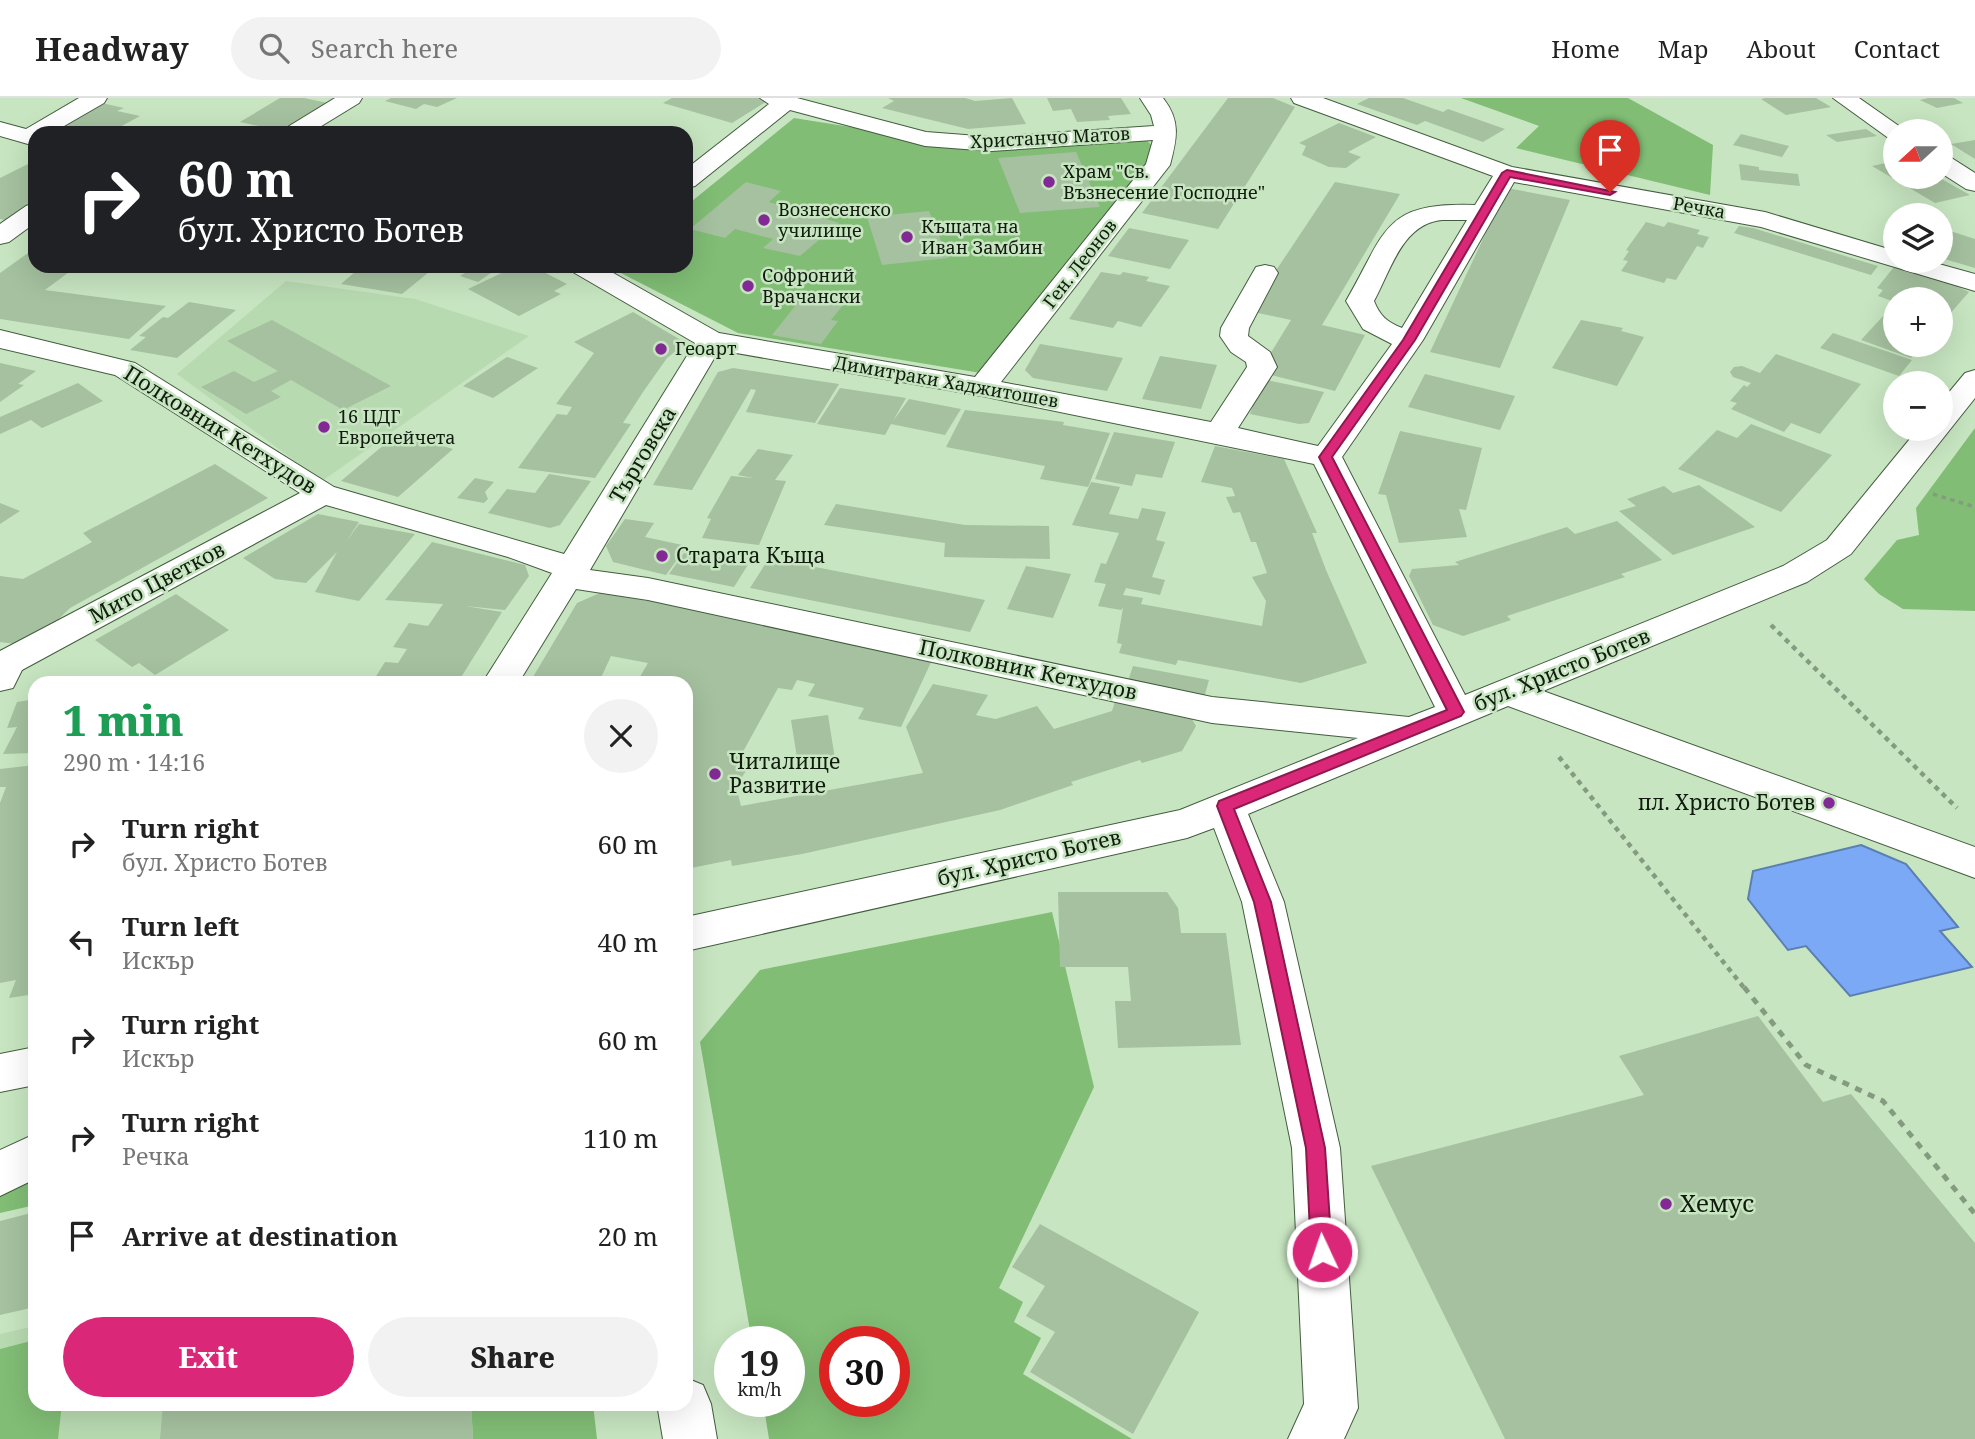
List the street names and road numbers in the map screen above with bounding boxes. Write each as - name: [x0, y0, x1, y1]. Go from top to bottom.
- street label: Христанчо Матов: [969, 121, 1131, 153]
- street label: Речка: [1671, 191, 1727, 223]
- street label: Ген. Леонов: [1037, 214, 1122, 313]
- street label: Димитраки Хаджитошев: [832, 349, 1060, 413]
- street label: Полковник Кетхудов: [119, 359, 322, 500]
- street label: Търговска: [602, 401, 682, 508]
- street label: Мито Цветков: [84, 535, 229, 630]
- street label: бул. Христо Ботев: [1469, 621, 1654, 717]
- street label: Полковник Кетхудов: [917, 632, 1140, 706]
- street label: бул. Христо Ботев: [934, 822, 1123, 892]

